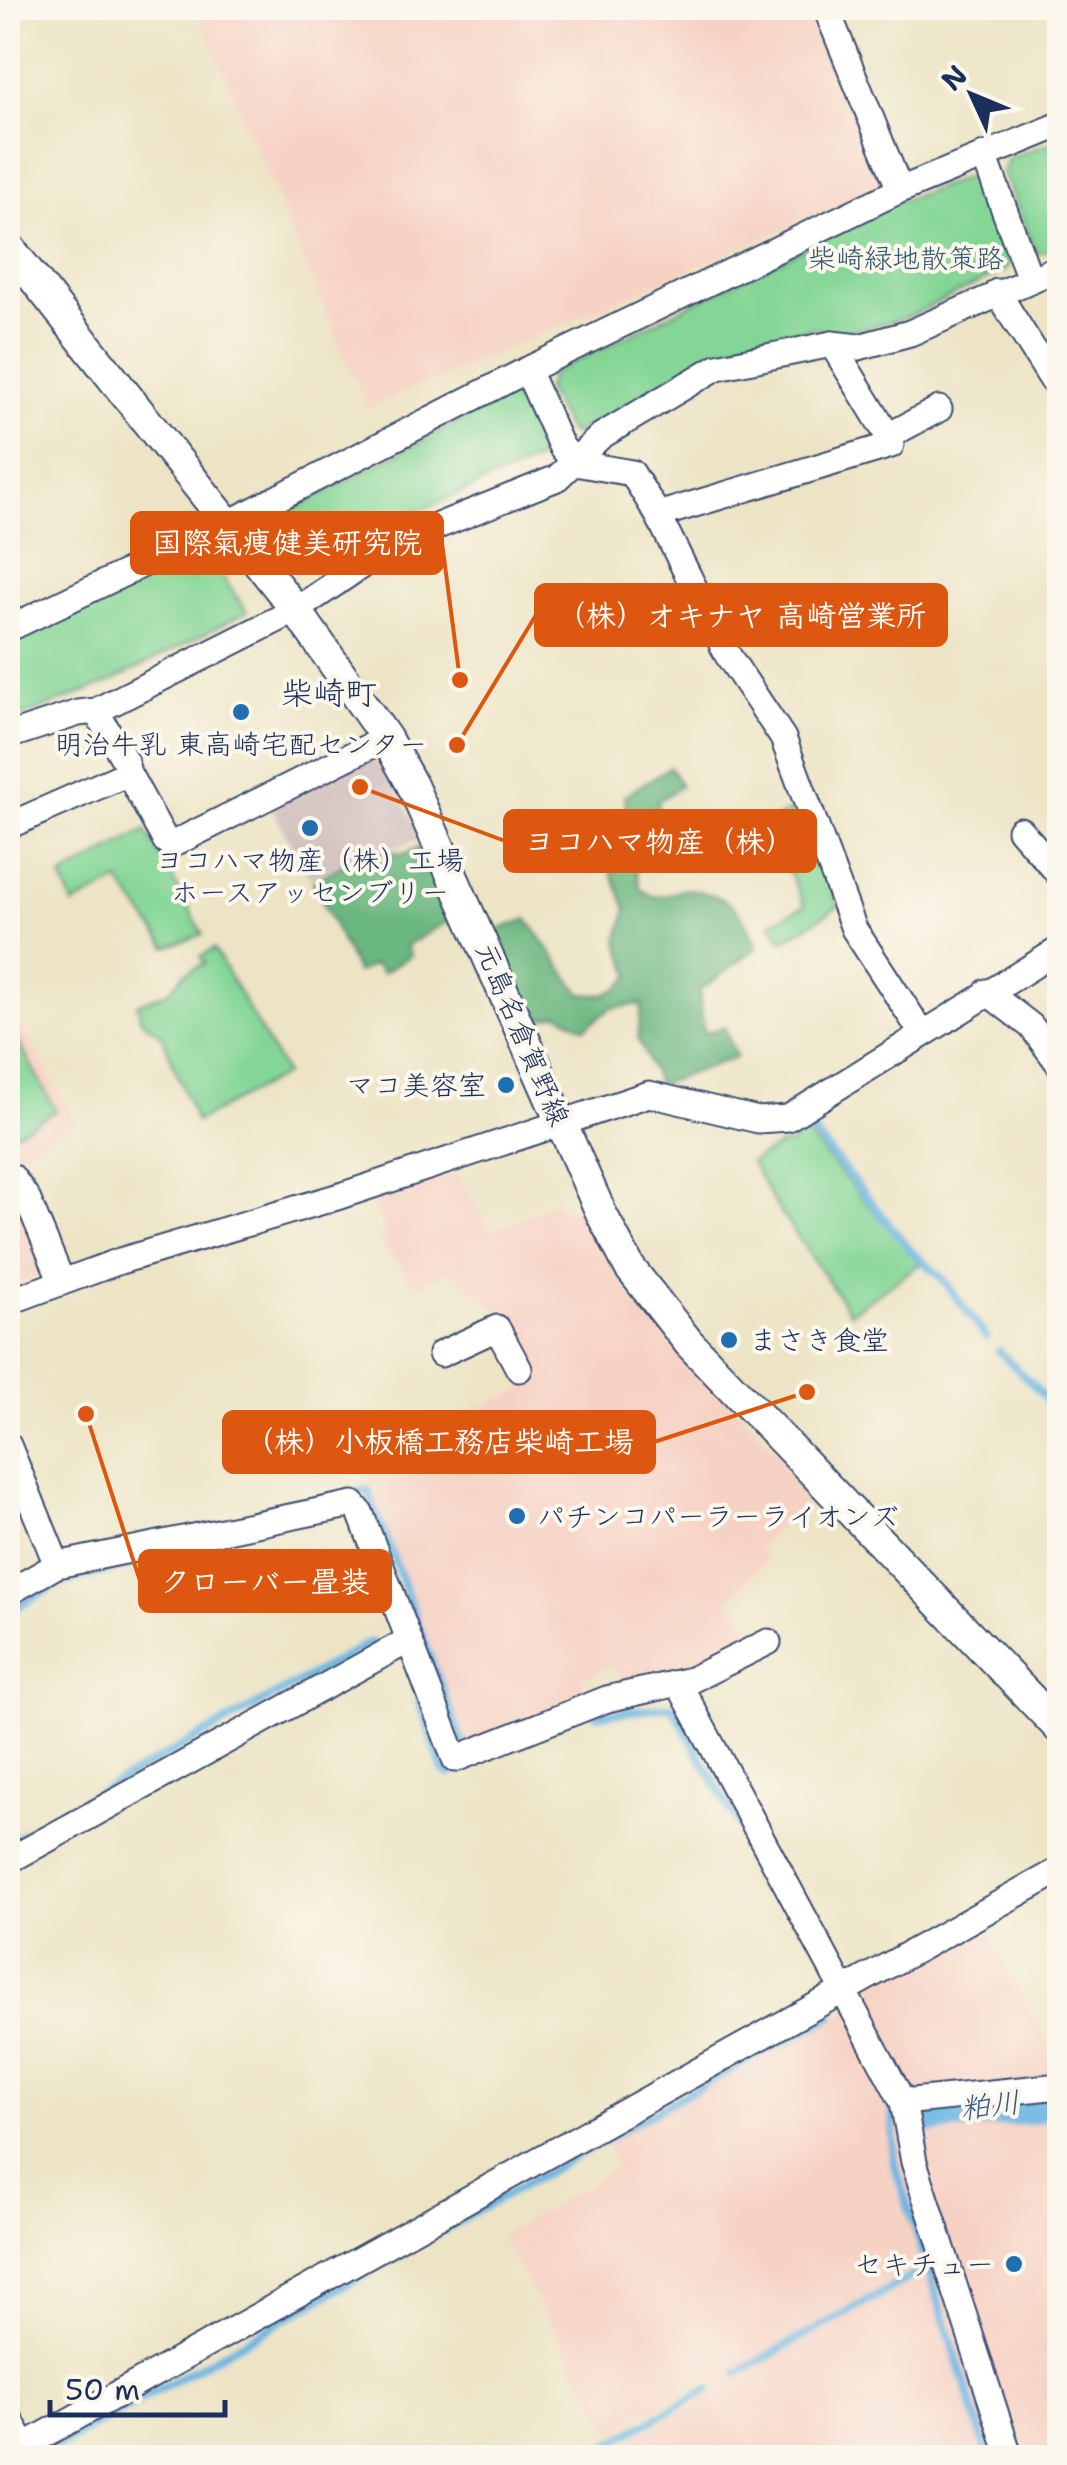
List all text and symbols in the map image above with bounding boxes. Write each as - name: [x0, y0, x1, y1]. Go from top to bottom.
- north arrow: [922, 45, 1022, 145]
- text: N: [933, 56, 975, 99]
- park label: 柴崎緑地散策路: [808, 239, 1004, 277]
- callout: 国際氣痩健美研究院: [132, 513, 442, 573]
- text: 国際氣痩健美研究院: [152, 522, 422, 563]
- callout: （株）オキナヤ 高崎営業所: [536, 585, 946, 645]
- text: （株）オキナヤ 高崎営業所: [556, 595, 926, 636]
- district label: 柴崎町: [281, 671, 377, 714]
- marker: 明治牛乳 東高崎宅配センター: [230, 701, 252, 723]
- place label: 明治牛乳 東高崎宅配センター: [55, 725, 427, 763]
- callout: ヨコハマ物産（株）: [505, 811, 815, 871]
- marker: ヨコハマ物産（株）工場 ホースアッセンブリー: [299, 817, 321, 839]
- text: ヨコハマ物産（株）: [525, 821, 795, 862]
- place label: ヨコハマ物産（株）工場 ホースアッセンブリー: [156, 841, 464, 911]
- street label: 元島名倉賀野線: [467, 936, 579, 1132]
- place label: マコ美容室: [346, 1066, 486, 1104]
- marker: マコ美容室: [495, 1074, 517, 1096]
- place label: まさき食堂: [749, 1321, 889, 1359]
- marker: まさき食堂: [718, 1329, 740, 1351]
- callout: （株）小板橋工務店柴崎工場: [224, 1412, 654, 1472]
- text: （株）小板橋工務店柴崎工場: [244, 1421, 634, 1462]
- place label: パチンコパーラーライオンズ: [537, 1497, 899, 1535]
- marker: パチンコパーラーライオンズ: [506, 1505, 528, 1527]
- callout: クローバー畳装: [140, 1551, 390, 1611]
- text: クローバー畳装: [160, 1561, 370, 1602]
- water label: 粕川: [958, 2081, 1022, 2129]
- place label: セキチュー: [854, 2245, 994, 2283]
- marker: セキチュー: [1003, 2253, 1025, 2275]
- scale bar: [50, 2355, 225, 2417]
- text: 50 m: [65, 2369, 140, 2410]

